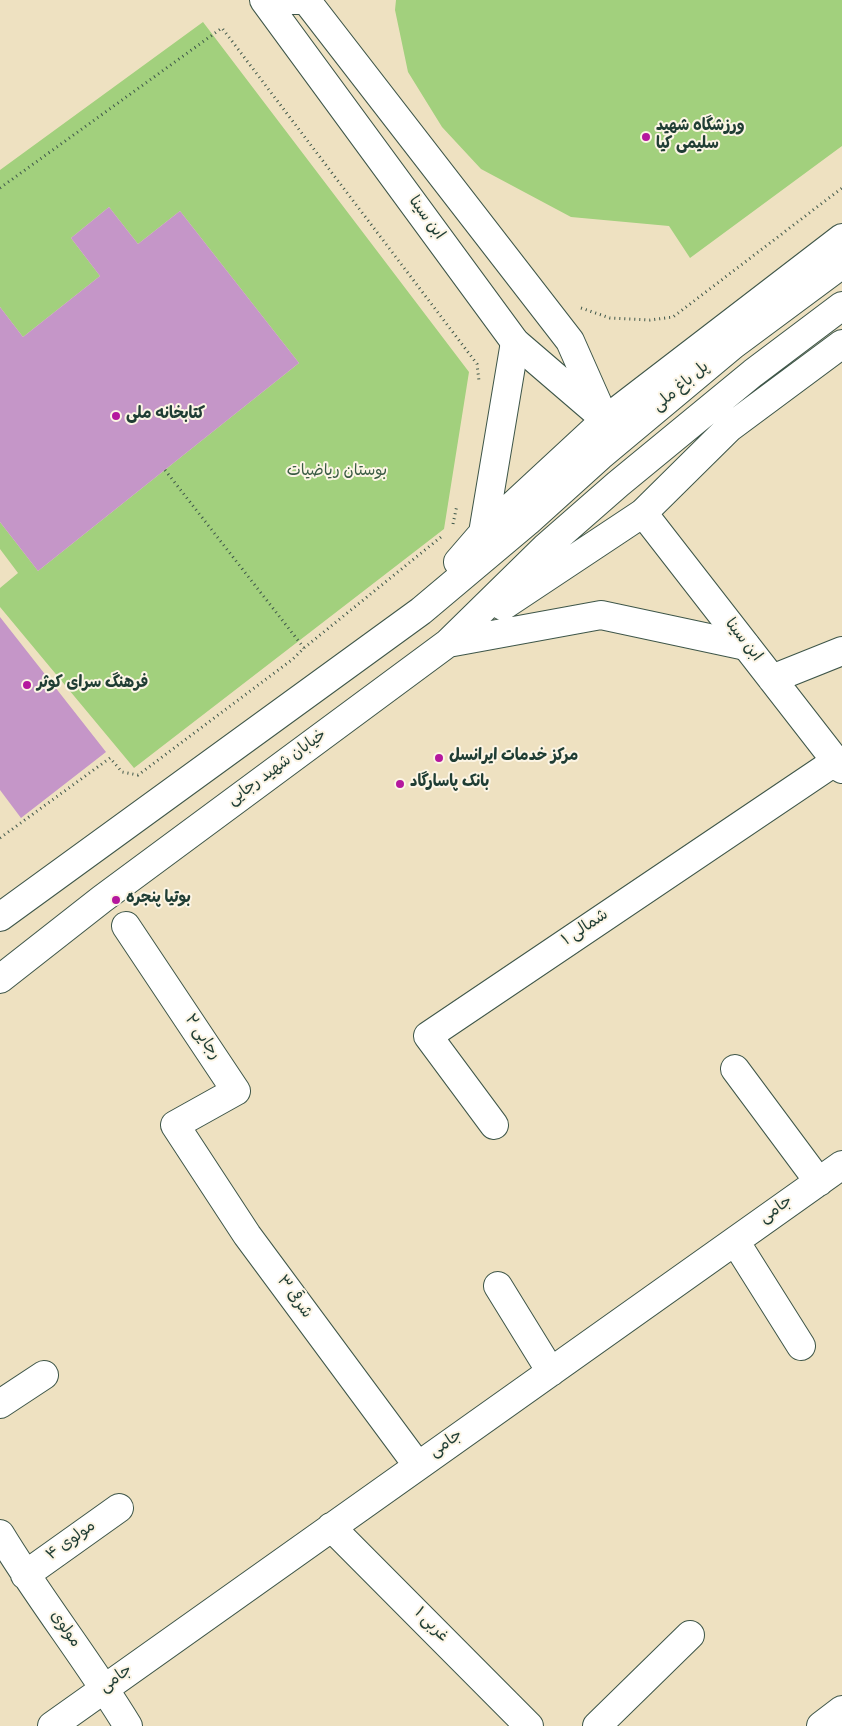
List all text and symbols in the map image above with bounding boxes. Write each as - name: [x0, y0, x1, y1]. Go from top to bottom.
- place label: ورزشگاه شهید سلیمی کیا: [656, 118, 745, 156]
- marker: ورزشگاه شهید سلیمی کیا: [640, 131, 652, 143]
- street label: ابن سینا: [403, 193, 447, 245]
- street label: پل باغ ملی: [650, 359, 714, 417]
- place label: کتابخانه ملی: [126, 406, 205, 426]
- marker: کتابخانه ملی: [110, 410, 122, 422]
- park label: بوستان ریاضیات: [287, 463, 387, 483]
- street label: ابن سینا: [719, 616, 765, 666]
- place label: فرهنگ سرای کوثر: [37, 675, 148, 695]
- marker: فرهنگ سرای کوثر: [21, 679, 33, 691]
- street label: خیابان شهید رجایی: [225, 727, 331, 811]
- place label: مرکز خدمات ایرانسل: [449, 748, 578, 768]
- marker: مرکز خدمات ایرانسل: [433, 752, 445, 764]
- place label: بانک پاسارگاد: [410, 774, 489, 794]
- marker: بانک پاسارگاد: [394, 778, 406, 790]
- place label: بوتیا پنجره: [126, 890, 191, 910]
- marker: بوتیا پنجره: [110, 894, 122, 906]
- street label: شمالی ۱: [559, 907, 613, 951]
- street label: رجایی ۲: [179, 1012, 223, 1064]
- street label: جامی: [757, 1193, 797, 1229]
- street label: شرقی ۳: [271, 1273, 315, 1323]
- street label: جامی: [427, 1427, 467, 1463]
- street label: مولوی ۴: [44, 1518, 100, 1566]
- street label: غربی ۱: [409, 1605, 451, 1647]
- street label: مولوی: [45, 1608, 83, 1652]
- street label: جامی: [97, 1662, 137, 1698]

